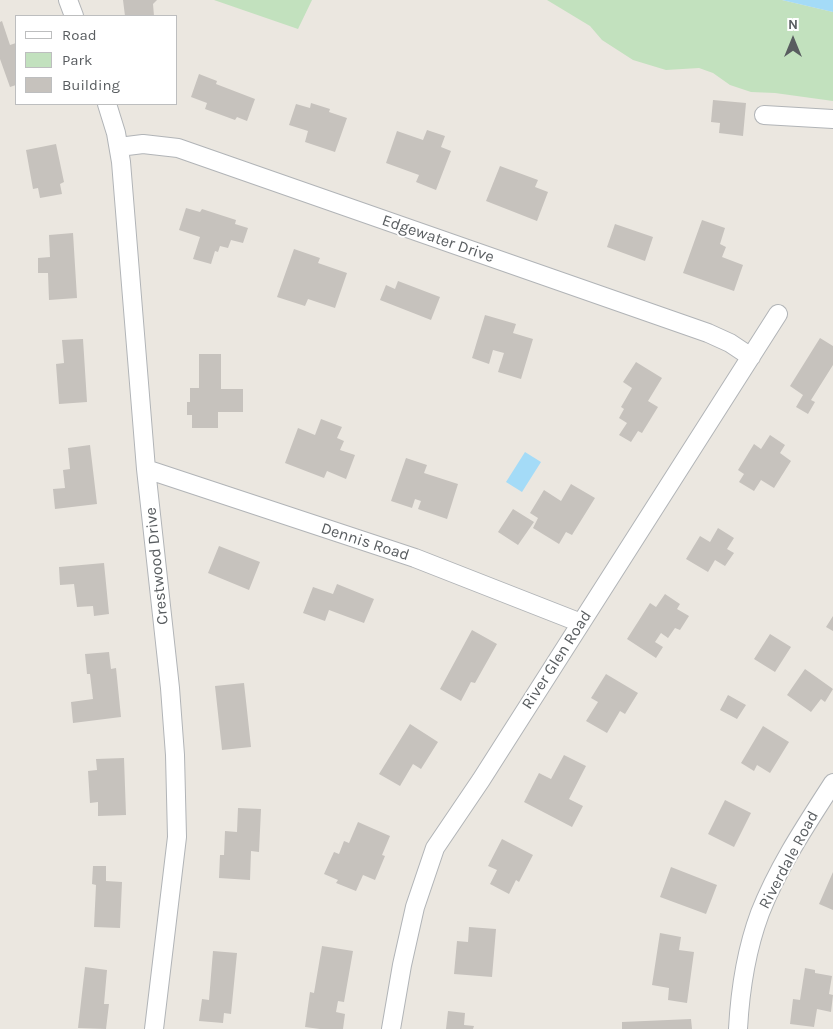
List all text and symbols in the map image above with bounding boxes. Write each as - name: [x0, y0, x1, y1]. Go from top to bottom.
- legend: [15, 15, 178, 105]
- north arrow: [768, 15, 818, 65]
- text: N: [788, 16, 798, 33]
- text: Road: [62, 26, 97, 44]
- text: Park: [62, 51, 92, 69]
- text: Building: [62, 76, 120, 94]
- street label: Edgewater Drive: [379, 211, 497, 267]
- street label: Crestwood Drive: [141, 506, 173, 626]
- street label: Dennis Road: [318, 519, 412, 565]
- street label: River Glen Road: [518, 607, 596, 713]
- street label: Riverdale Road: [755, 808, 823, 912]

